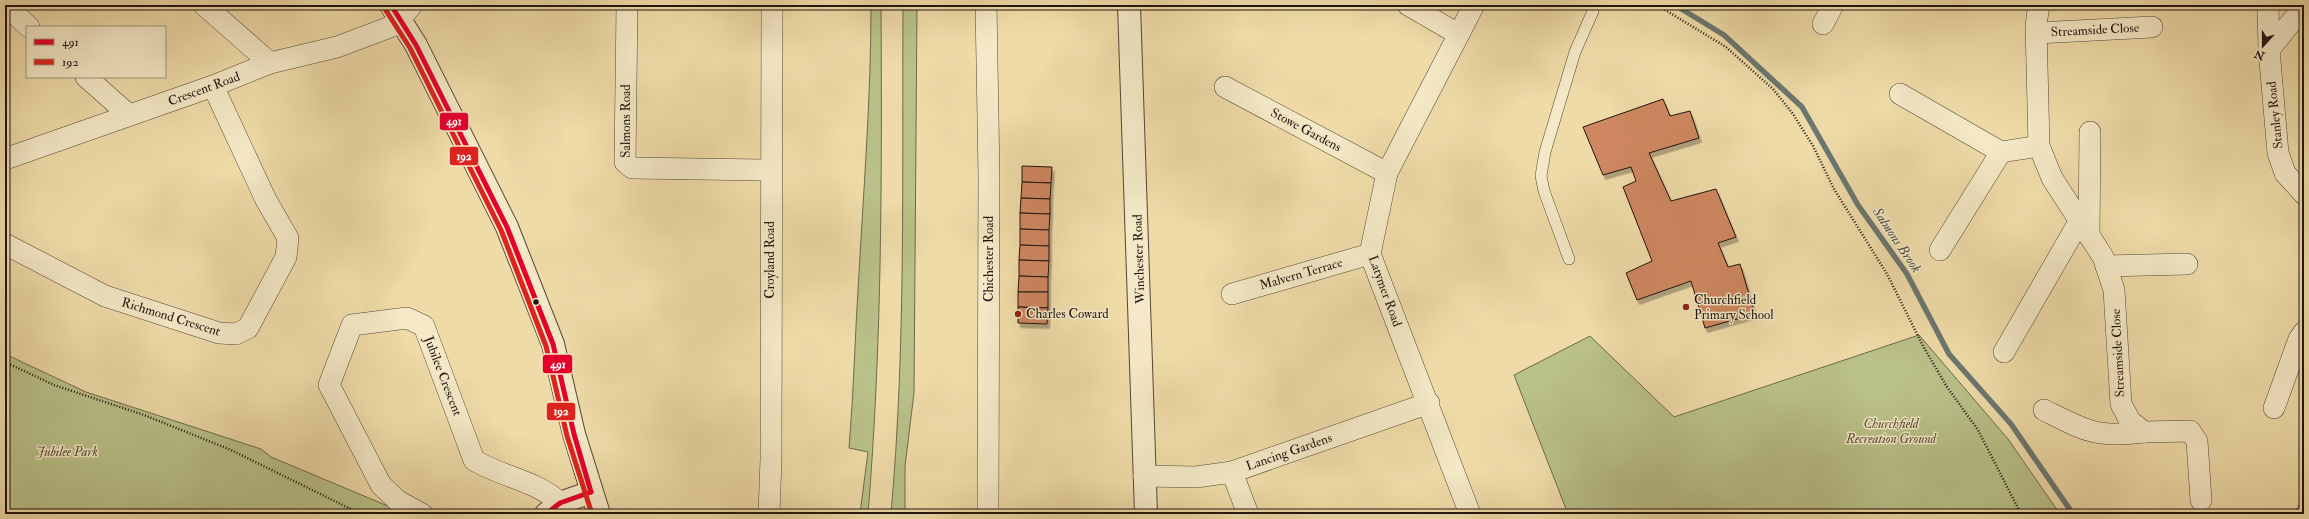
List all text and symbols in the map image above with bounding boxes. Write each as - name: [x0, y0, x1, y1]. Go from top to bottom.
- street label: Streamside Close: [2050, 20, 2140, 40]
- legend: [26, 26, 166, 78]
- north arrow: [2243, 26, 2283, 66]
- text: 491: [62, 35, 79, 50]
- text: N: [2252, 47, 2267, 63]
- text: 192: [62, 55, 78, 70]
- street label: Crescent Road: [166, 68, 243, 109]
- street label: Stanley Road: [2263, 80, 2287, 150]
- street label: Salmons Road: [618, 84, 634, 158]
- street label: Stowe Gardens: [1268, 105, 1345, 156]
- line badge: 491: [439, 112, 469, 131]
- text: 491: [445, 115, 462, 129]
- line badge: 192: [449, 146, 479, 166]
- text: 192: [456, 150, 472, 163]
- water label: Salmons Brook: [1868, 203, 1925, 276]
- street label: Winchester Road: [1129, 213, 1149, 305]
- street label: Chichester Road: [981, 215, 997, 302]
- street label: Croyland Road: [762, 221, 779, 299]
- street label: Latymer Road: [1364, 253, 1406, 330]
- street label: Malvern Terrace: [1258, 254, 1345, 293]
- place label: Churchfield Primary School: [1694, 292, 1774, 324]
- street label: Richmond Crescent: [120, 294, 222, 340]
- unlabelled marker: [531, 297, 541, 307]
- marker: Churchfield Primary School: [1681, 302, 1691, 312]
- place label: Charles Coward: [1026, 306, 1109, 322]
- street label: Streamside Close: [2108, 308, 2128, 398]
- marker: Charles Coward: [1013, 309, 1023, 319]
- street label: Jubilee Crescent: [420, 333, 466, 418]
- line badge: 491: [542, 354, 573, 374]
- text: 491: [549, 358, 566, 372]
- line badge: 192: [546, 402, 576, 421]
- text: 192: [553, 405, 569, 418]
- park label: Churchfield Recreation Ground: [1845, 416, 1938, 447]
- street label: Lancing Gardens: [1244, 430, 1335, 474]
- park label: Jubilee Park: [36, 444, 98, 460]

